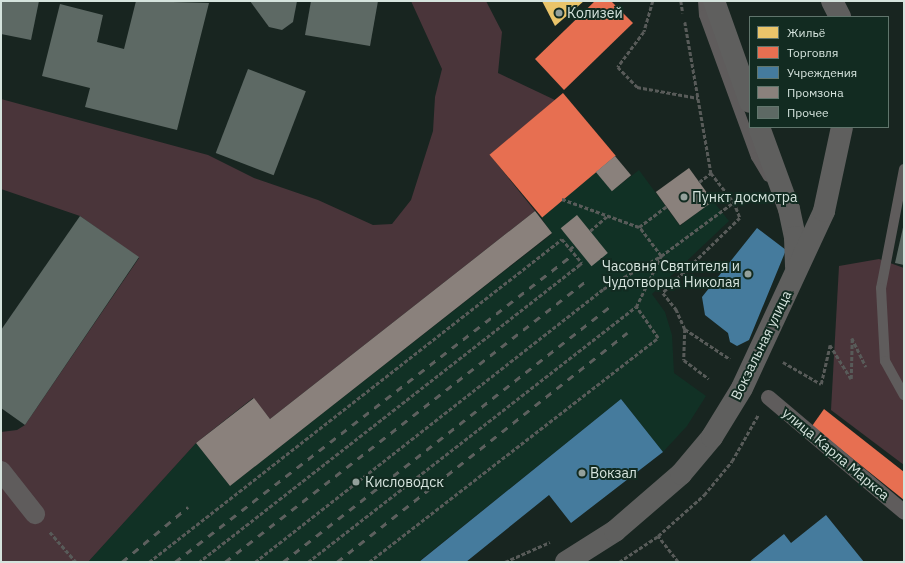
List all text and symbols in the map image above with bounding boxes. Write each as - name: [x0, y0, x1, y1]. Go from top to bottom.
- place label: Колизей: [567, 5, 623, 21]
- marker: Колизей: [554, 8, 564, 18]
- legend: [749, 16, 889, 128]
- text: Жильё: [787, 25, 825, 40]
- text: Торговля: [787, 45, 838, 60]
- text: Учреждения: [787, 65, 857, 80]
- text: Промзона: [787, 85, 844, 100]
- text: Прочее: [787, 105, 829, 120]
- place label: Пункт досмотра: [692, 189, 797, 205]
- marker: Пункт досмотра: [679, 192, 689, 202]
- place label: Часовня Святителя и Чудотворца Николая: [602, 258, 740, 290]
- marker: Часовня Святителя и Чудотворца Николая: [743, 269, 753, 279]
- street label: Вокзальная улица: [727, 288, 795, 402]
- street label: улица Карла Маркса: [779, 404, 893, 504]
- place label: Вокзал: [590, 465, 637, 481]
- marker: Вокзал: [577, 468, 587, 478]
- place label: Кисловодск: [365, 474, 444, 490]
- marker: Кисловодск: [350, 476, 362, 488]

